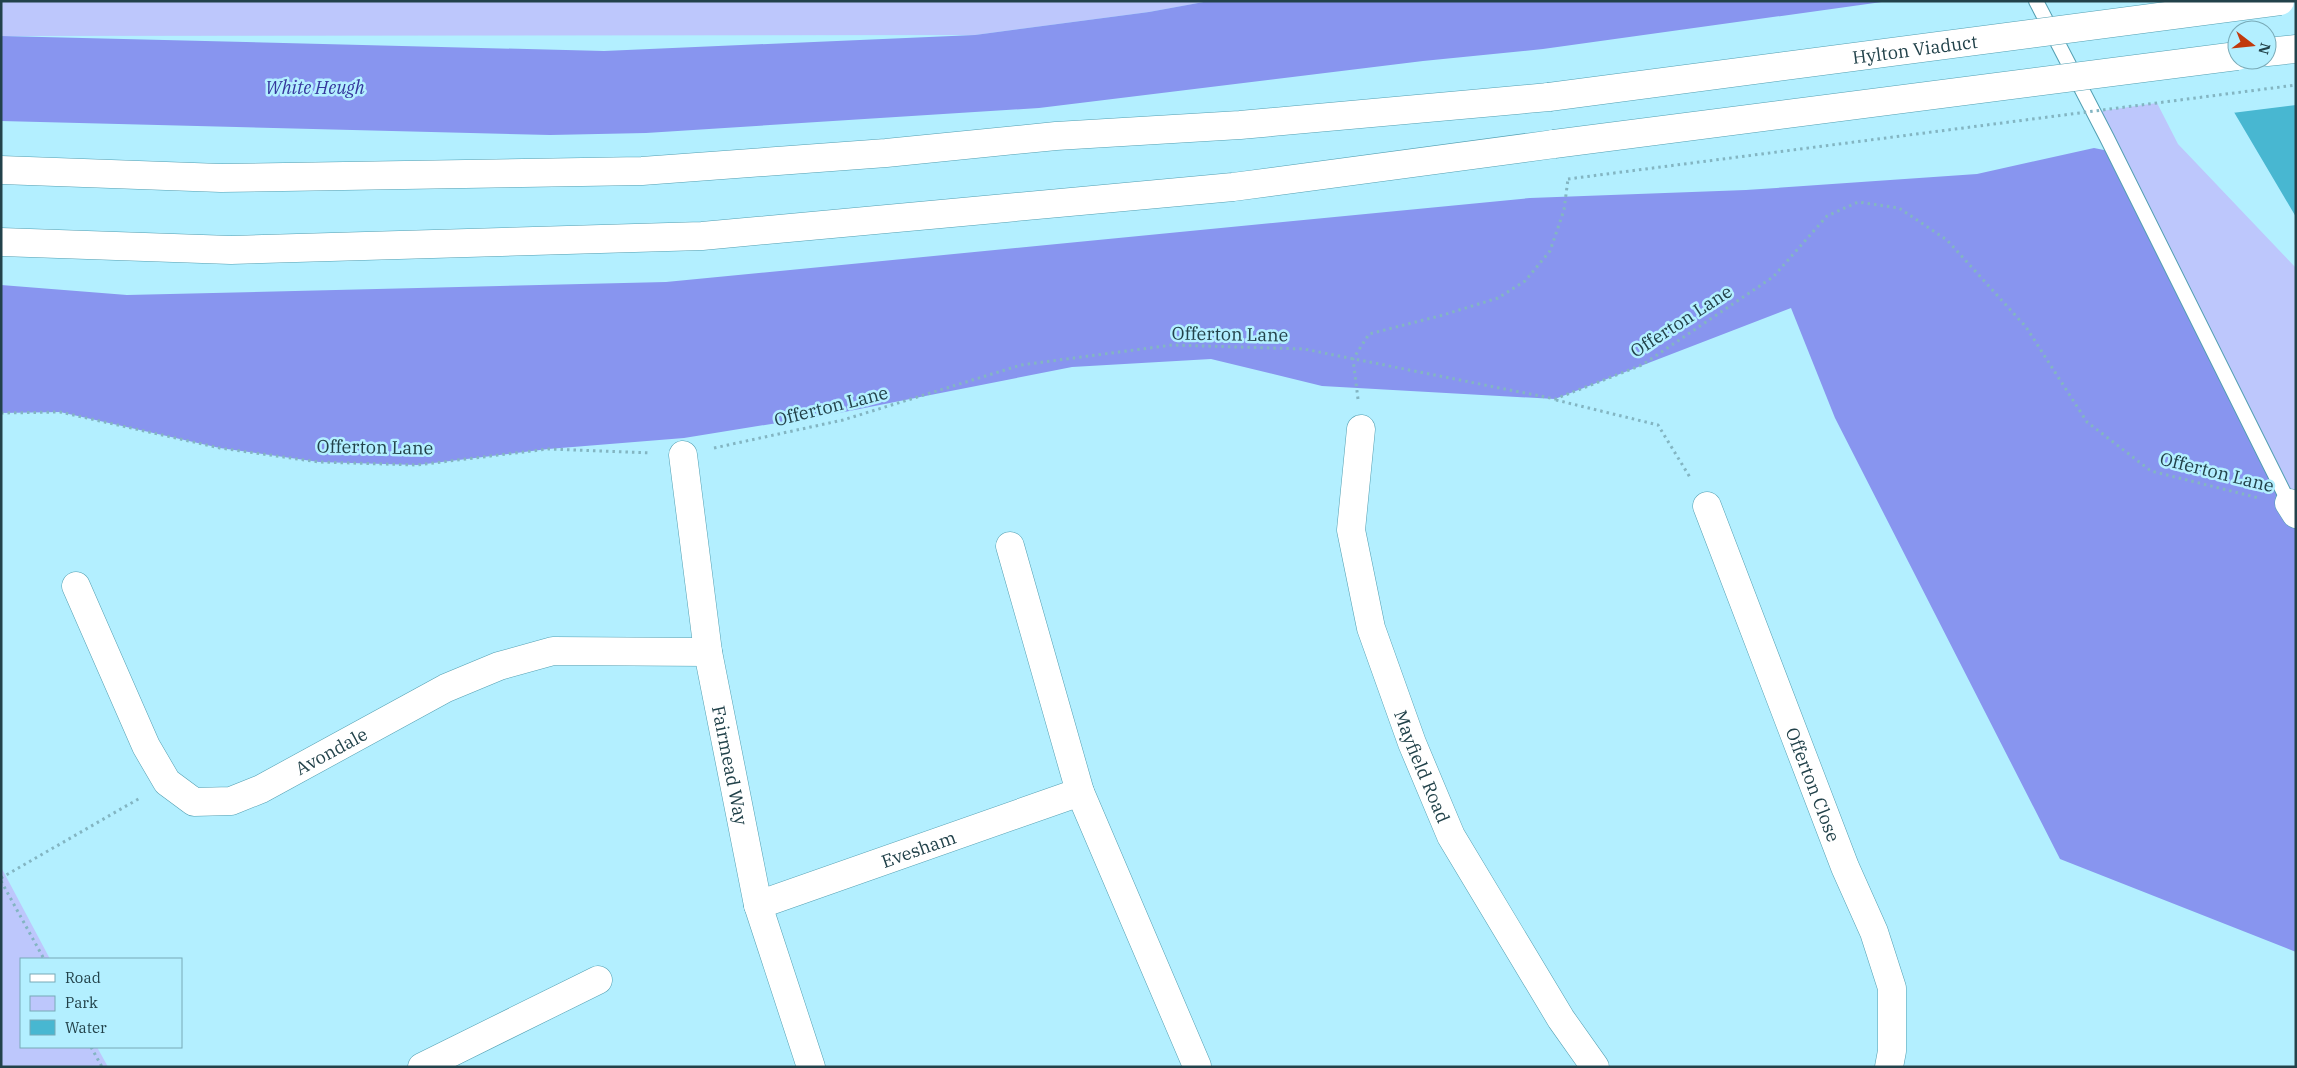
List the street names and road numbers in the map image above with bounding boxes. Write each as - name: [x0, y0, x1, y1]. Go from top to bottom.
- street label: Hylton Viaduct: [1851, 29, 1979, 69]
- street label: Offerton Lane: [1626, 280, 1736, 362]
- street label: Offerton Lane: [1171, 321, 1289, 347]
- street label: Offerton Lane: [772, 381, 890, 431]
- street label: Offerton Lane: [316, 434, 434, 460]
- street label: Offerton Lane: [2158, 447, 2276, 497]
- street label: Fairmead Way: [707, 703, 754, 827]
- street label: Mayfield Road: [1390, 707, 1456, 826]
- street label: Avondale: [291, 722, 371, 780]
- street label: Offerton Close: [1781, 724, 1846, 845]
- street label: Evesham: [878, 825, 959, 872]

